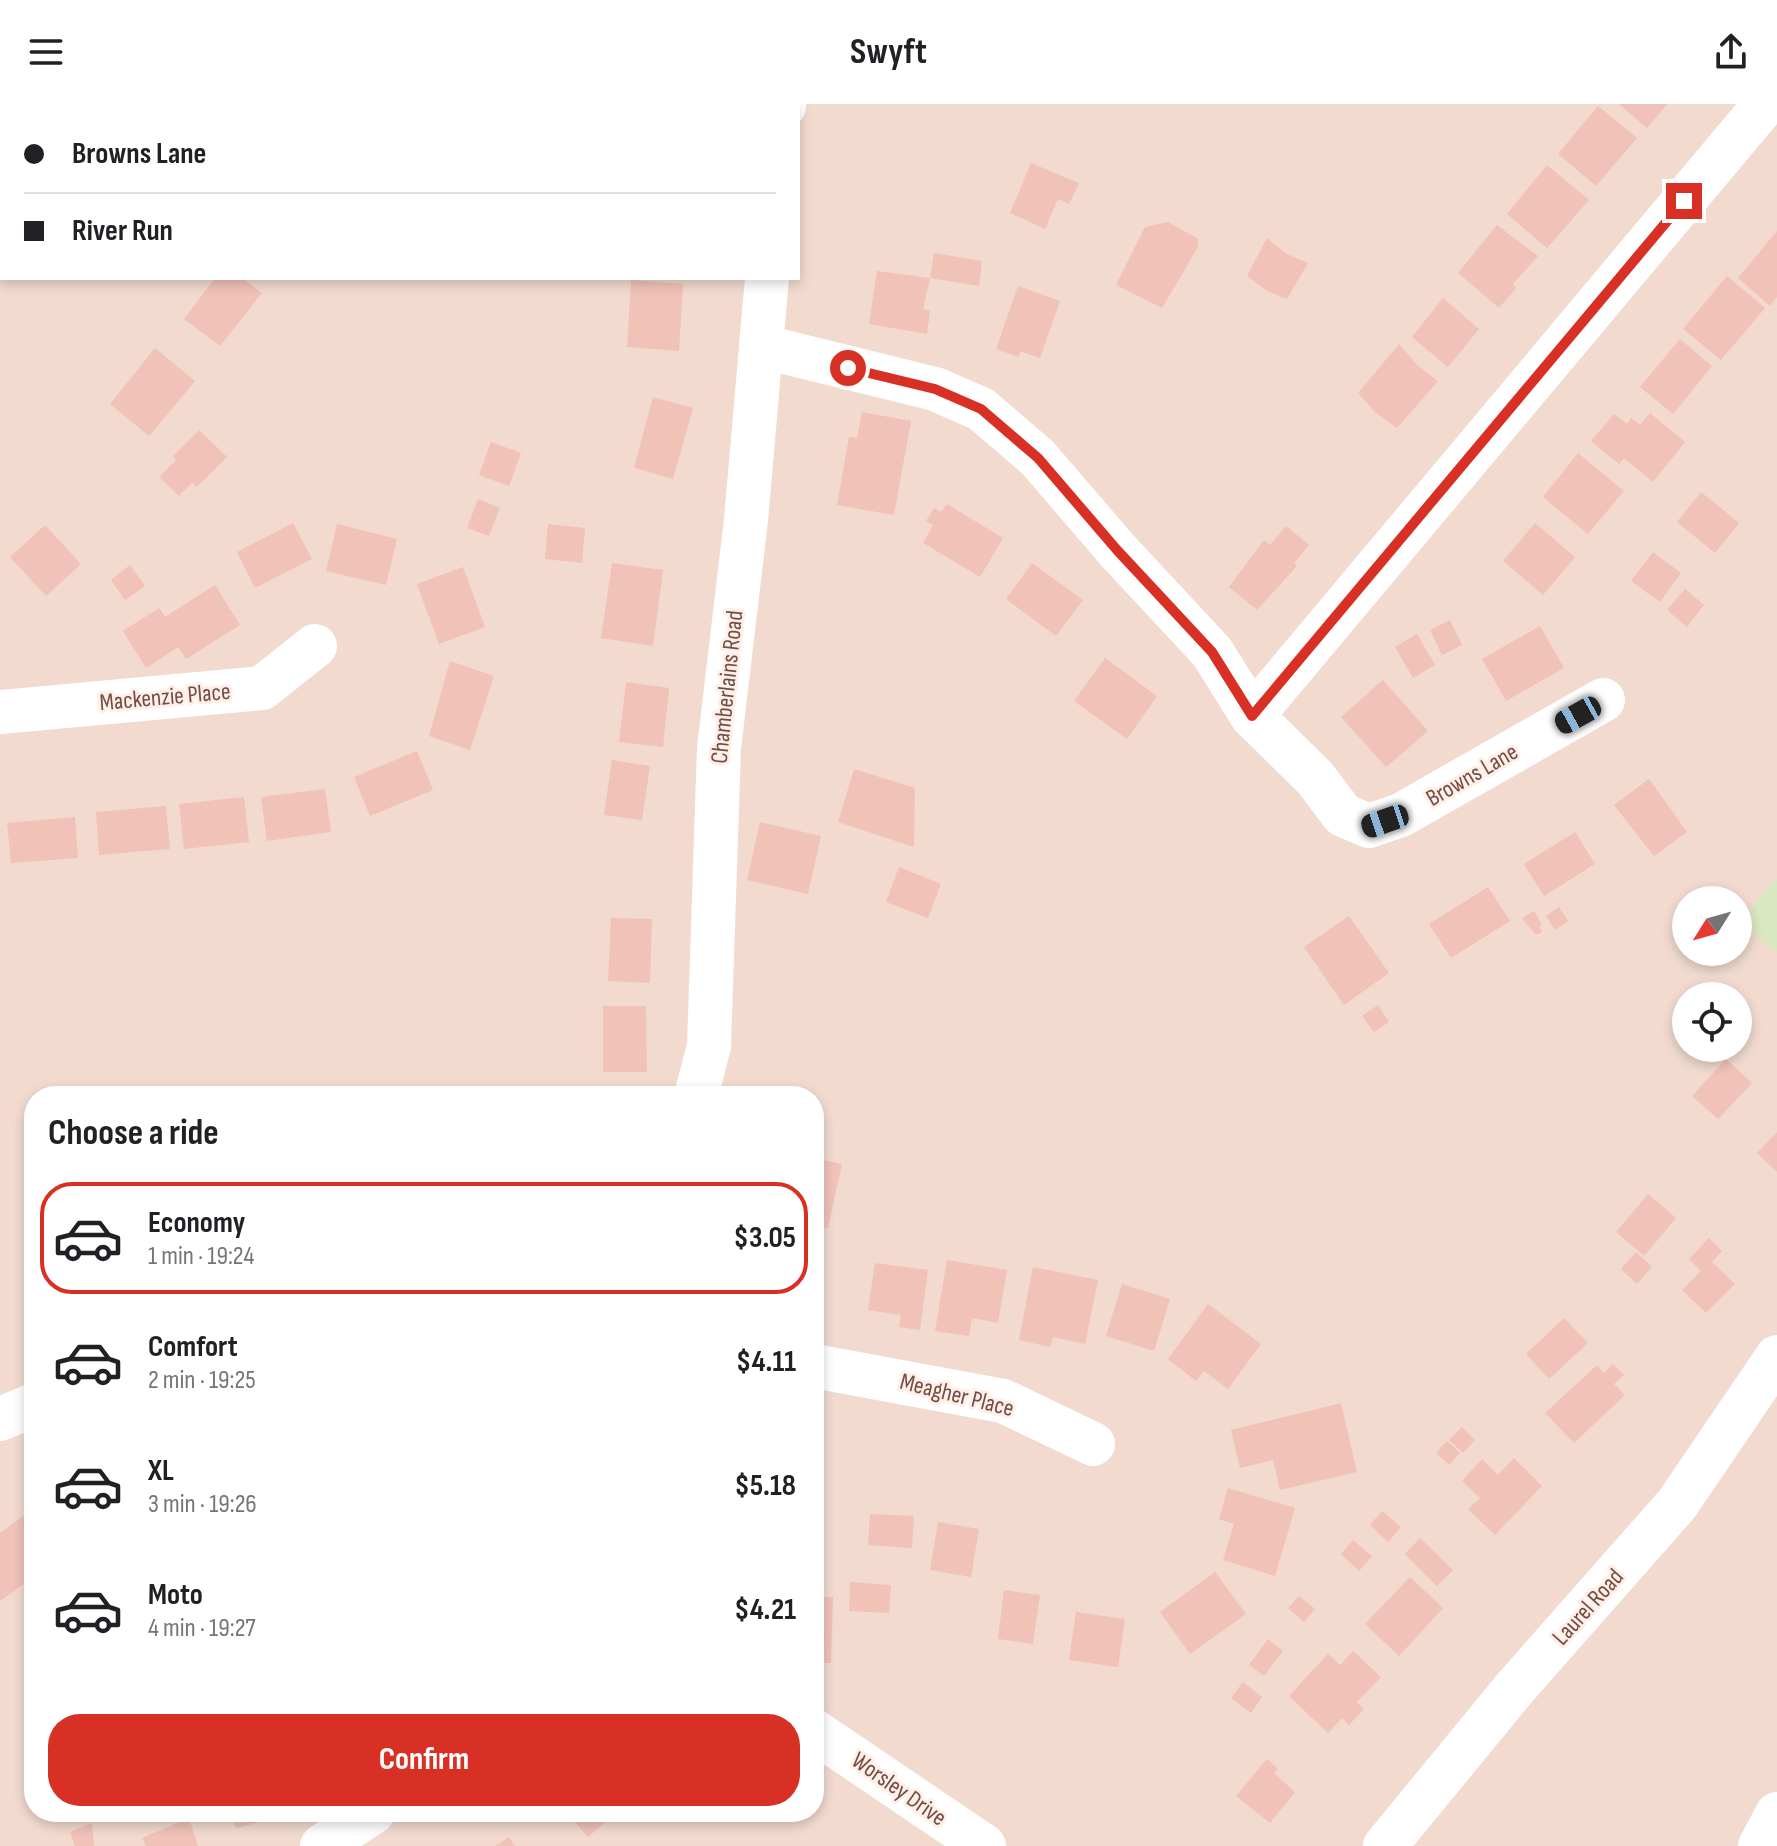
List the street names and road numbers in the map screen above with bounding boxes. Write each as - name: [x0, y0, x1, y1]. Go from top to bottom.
- street label: Chamberlains Road: [705, 609, 749, 765]
- street label: Mackenzie Place: [98, 677, 232, 717]
- street label: Browns Lane: [1421, 737, 1523, 813]
- street label: Meagher Place: [897, 1367, 1017, 1423]
- street label: Laurel Road: [1546, 1563, 1630, 1651]
- street label: Worsley Drive: [846, 1746, 952, 1832]

